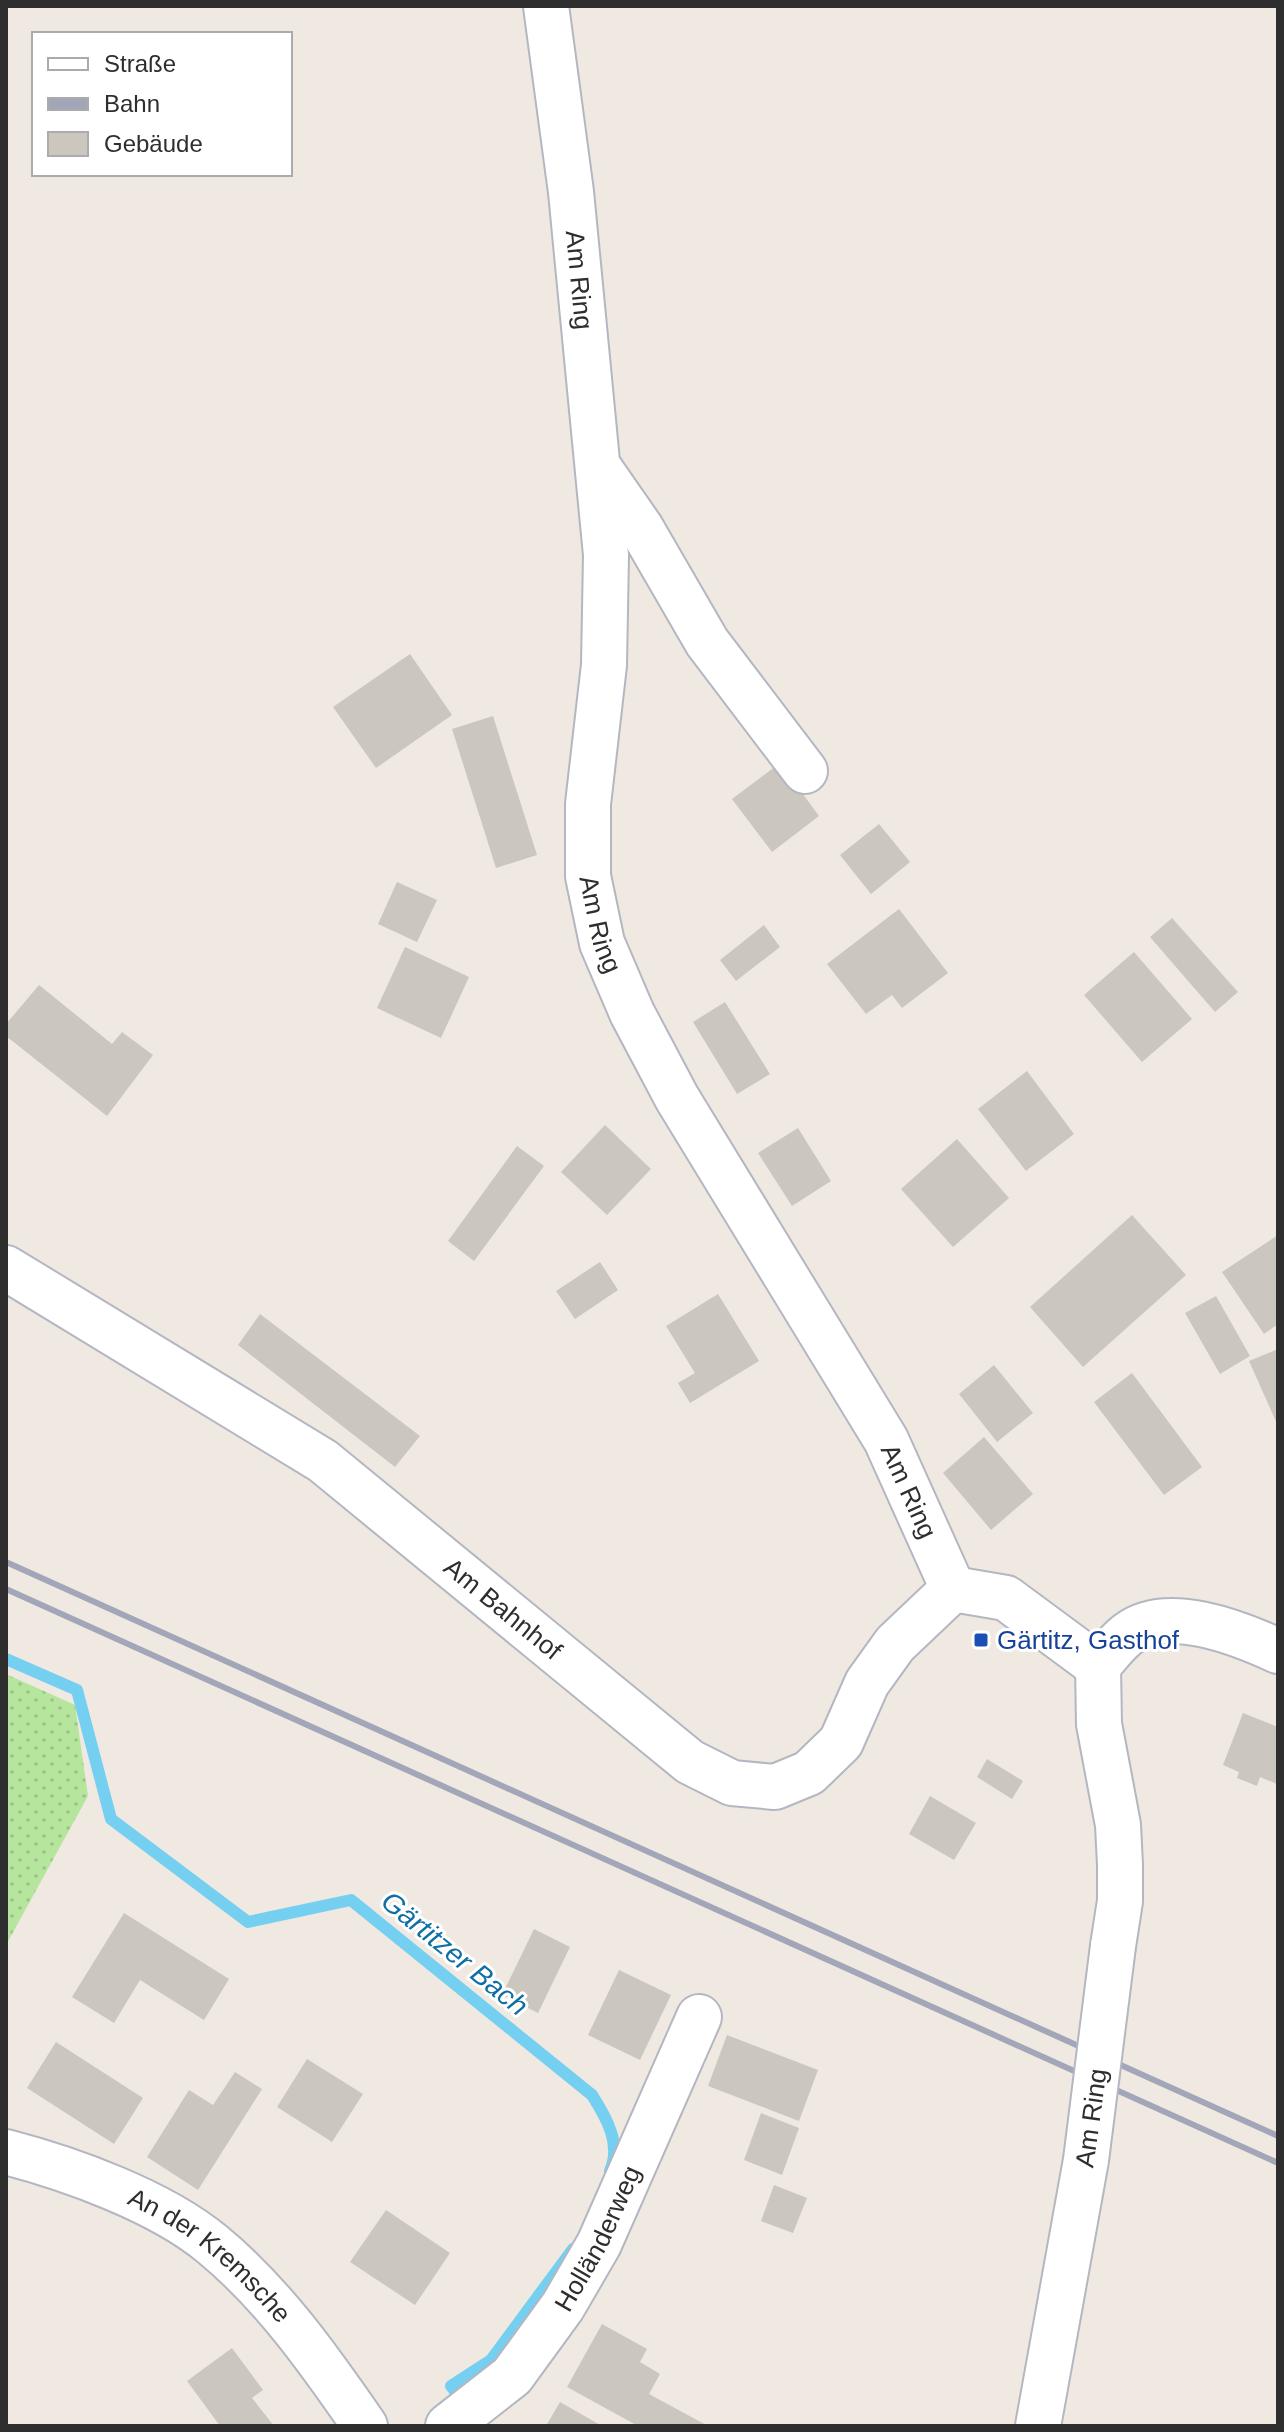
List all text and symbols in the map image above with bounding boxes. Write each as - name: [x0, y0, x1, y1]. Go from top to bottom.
- legend: [32, 32, 292, 176]
- text: Straße: [104, 50, 176, 77]
- text: Bahn: [104, 90, 160, 117]
- text: Gebäude: [104, 130, 203, 157]
- street label: Am Ring: [560, 229, 599, 331]
- street label: Am Ring: [573, 873, 628, 978]
- street label: Am Ring: [875, 1440, 943, 1543]
- street label: Am Bahnhof: [438, 1552, 569, 1666]
- place label: Gärtitz, Gasthof: [997, 1625, 1180, 1655]
- marker: Gärtitz, Gasthof: [972, 1631, 990, 1649]
- water label: Gärtitzer Bach: [375, 1885, 534, 2022]
- street label: Am Ring: [1069, 2067, 1113, 2169]
- street label: Holländerweg: [548, 2161, 647, 2316]
- street label: An der Kremsche: [124, 2182, 297, 2329]

